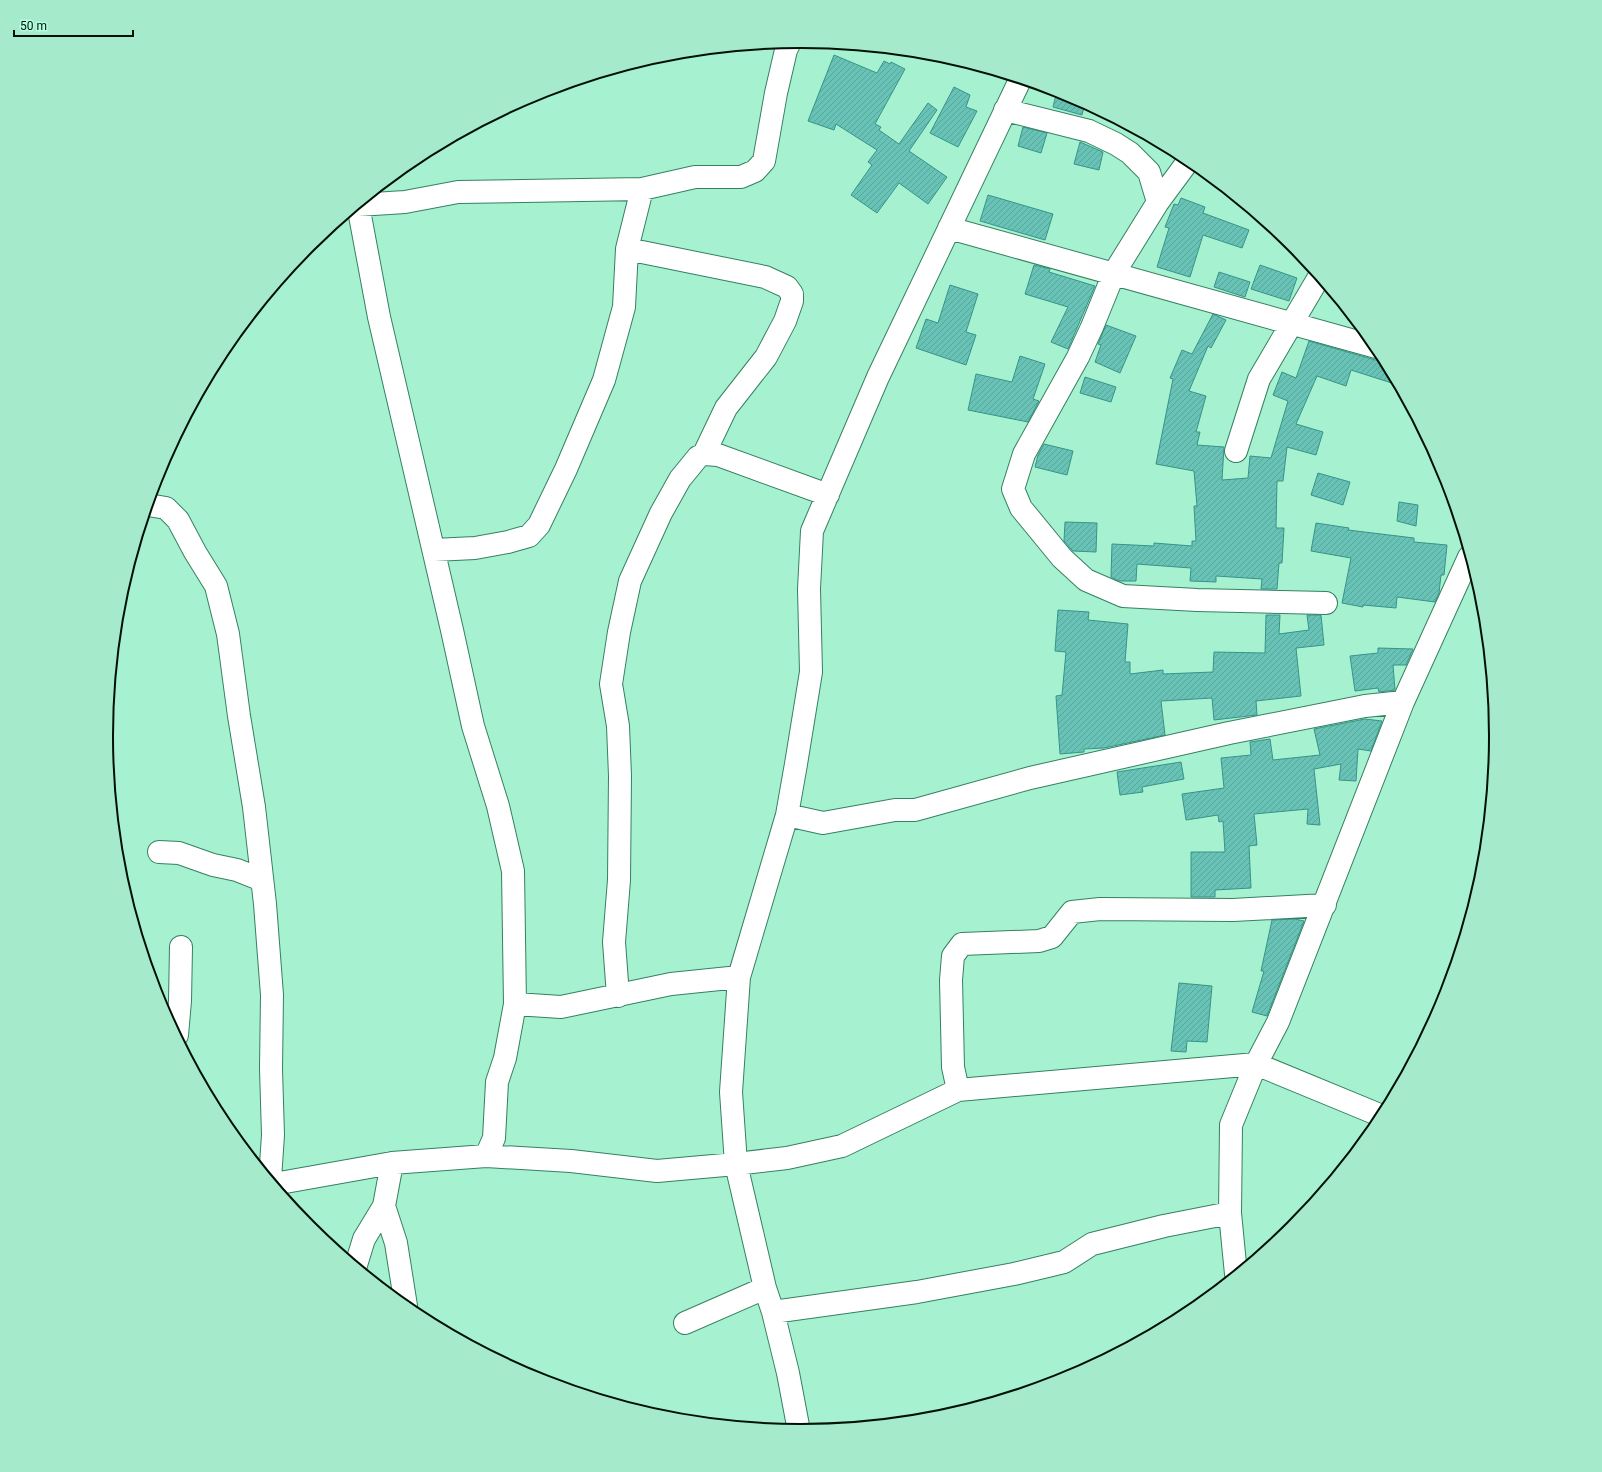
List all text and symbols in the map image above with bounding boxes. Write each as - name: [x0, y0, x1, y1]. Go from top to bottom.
- scale bar: [14, 12, 133, 38]
- text: 50 m: [20, 19, 47, 33]

